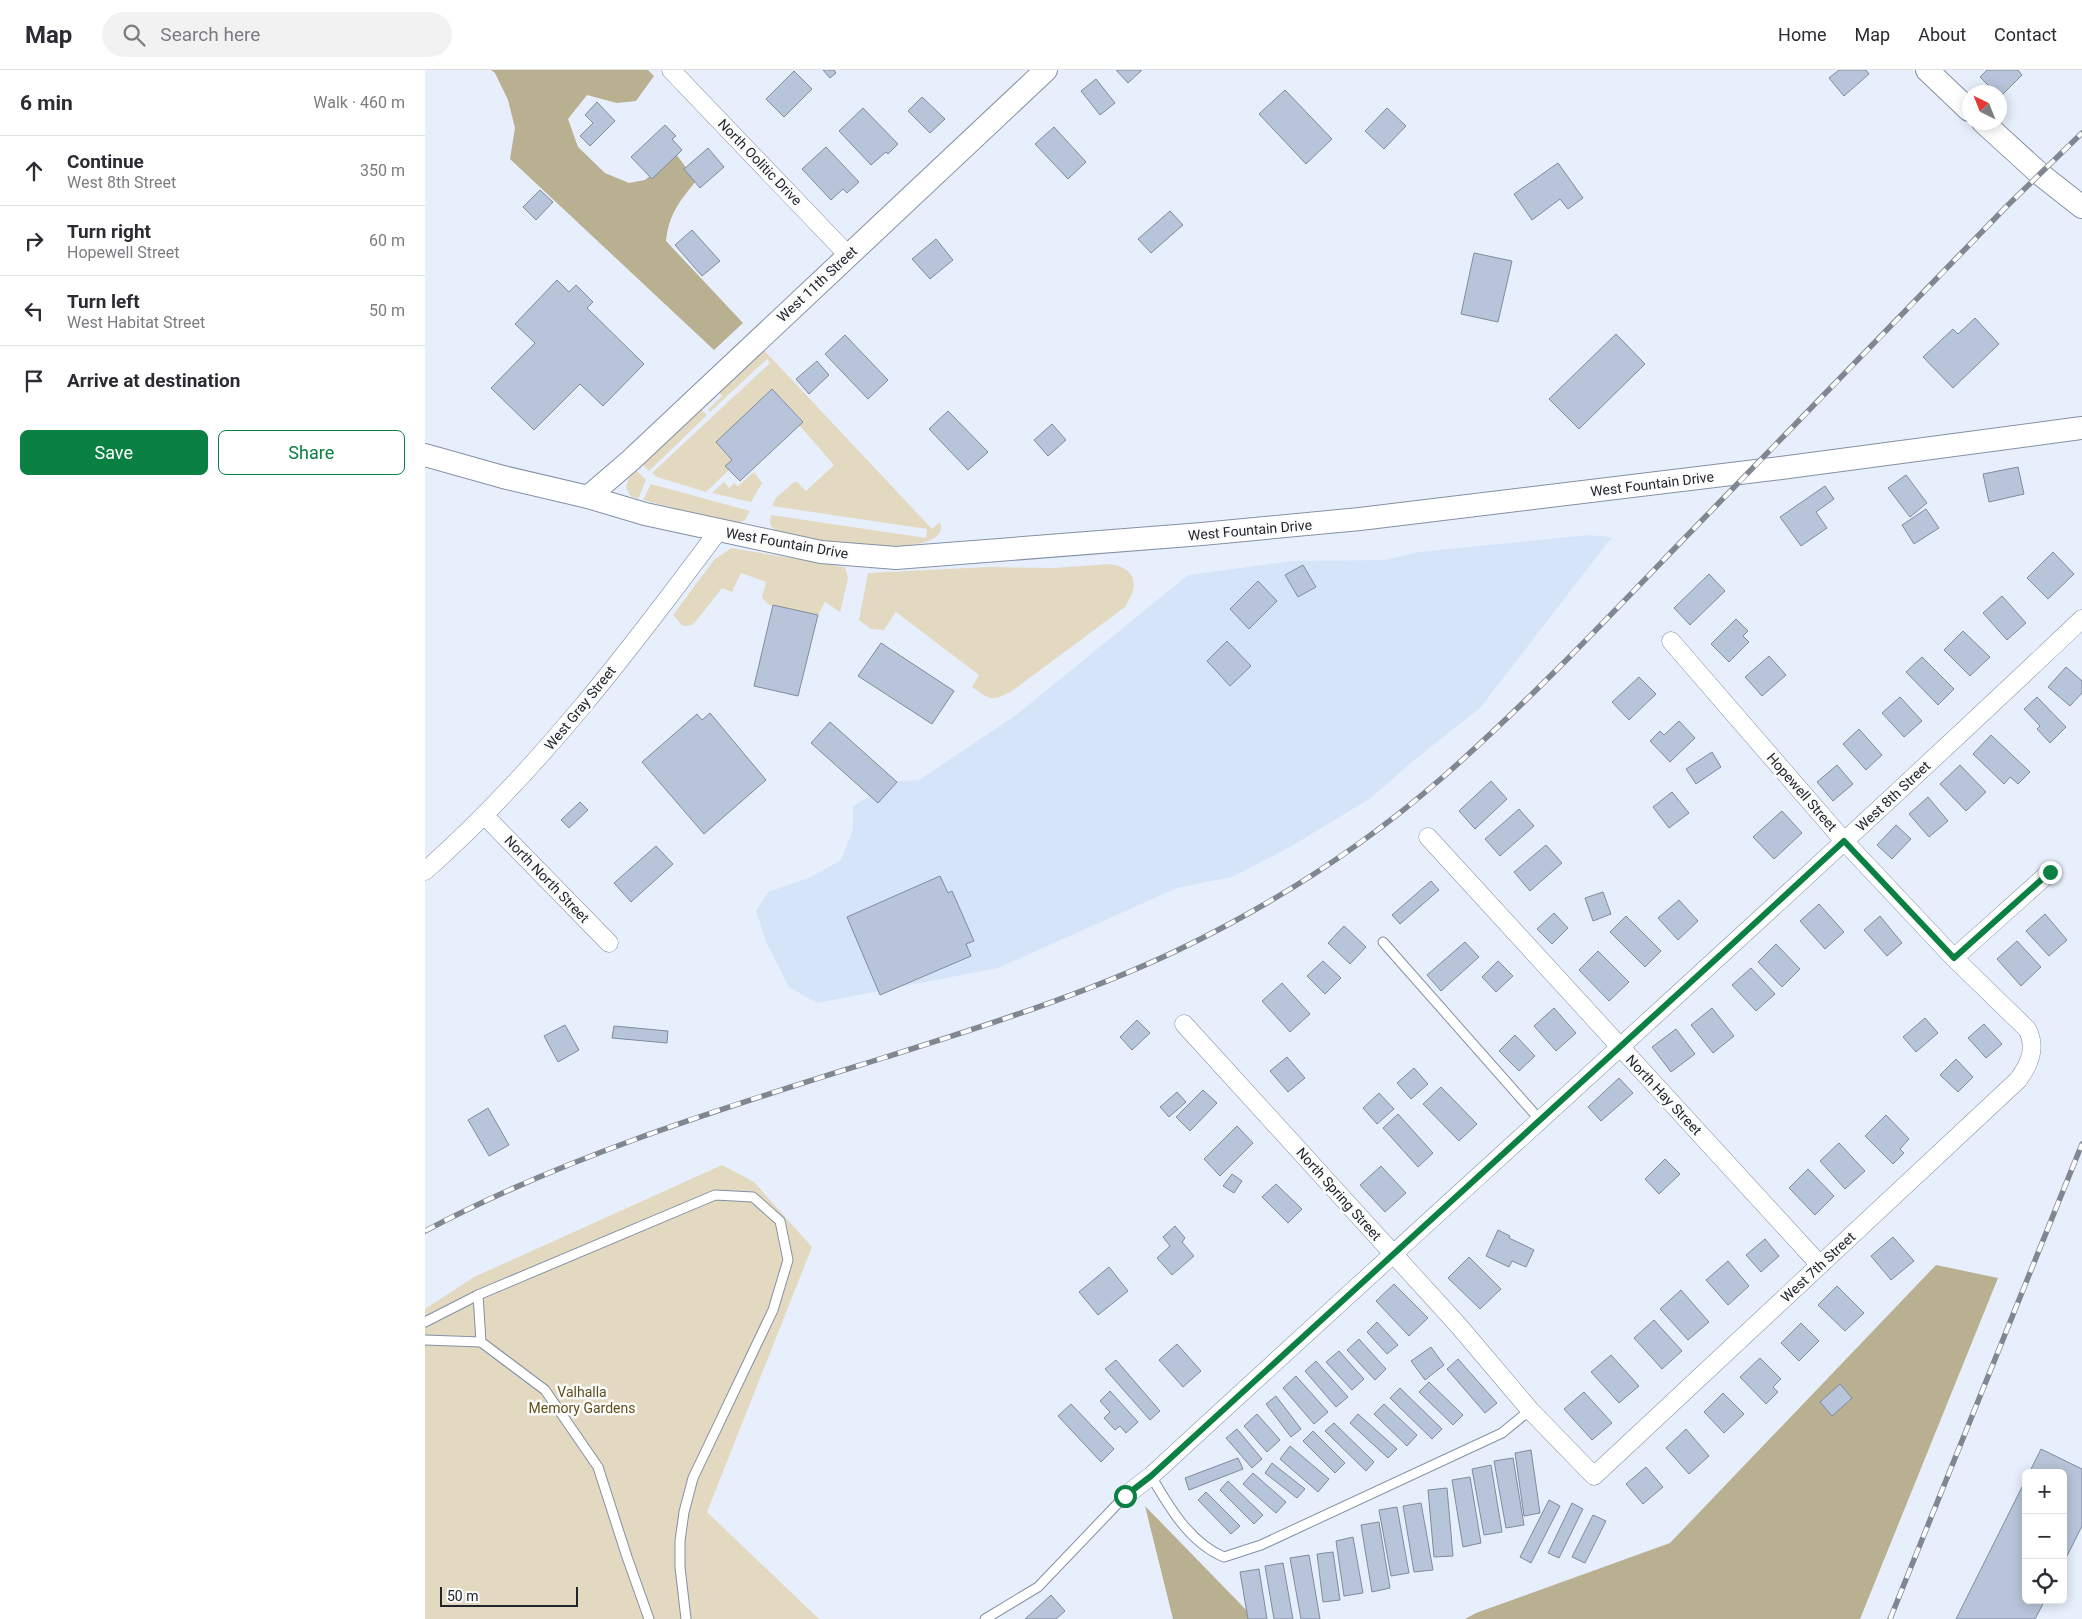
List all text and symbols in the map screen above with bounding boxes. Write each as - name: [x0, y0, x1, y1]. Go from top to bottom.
- search box: [102, 12, 452, 57]
- text: Map: [25, 21, 72, 49]
- icon: search: [120, 21, 148, 49]
- text: Search here: [160, 23, 260, 46]
- text: Home: [1778, 24, 1827, 45]
- text: Map: [1855, 24, 1890, 45]
- text: About: [1918, 24, 1966, 45]
- text: Contact: [1994, 24, 2057, 45]
- north arrow: [1962, 85, 2007, 130]
- text: 6 min: [20, 91, 73, 115]
- text: Walk · 460 m: [313, 93, 405, 112]
- street label: North Oolitic Drive: [715, 116, 805, 208]
- text: Continue: [67, 150, 144, 173]
- icon: ahead: [20, 157, 48, 185]
- text: 350 m: [360, 161, 405, 180]
- text: West 8th Street: [67, 173, 176, 192]
- text: Turn right: [67, 220, 151, 243]
- icon: right: [20, 227, 48, 255]
- text: 60 m: [369, 231, 405, 250]
- text: Hopewell Street: [67, 243, 179, 262]
- street label: West 11th Street: [774, 243, 861, 325]
- text: Turn left: [67, 290, 140, 313]
- icon: left: [20, 297, 48, 325]
- text: 50 m: [369, 301, 405, 320]
- text: West Habitat Street: [67, 313, 205, 332]
- icon: arrive: [20, 367, 48, 395]
- text: Arrive at destination: [67, 369, 240, 392]
- button: Save: [20, 430, 208, 475]
- button: Share: [218, 430, 405, 475]
- street label: West Fountain Drive: [1589, 468, 1715, 500]
- street label: West Fountain Drive: [1187, 517, 1313, 543]
- street label: West Fountain Drive: [724, 524, 850, 562]
- street label: West Gray Street: [541, 662, 619, 753]
- street label: Hopewell Street: [1764, 750, 1841, 835]
- street label: West 8th Street: [1853, 757, 1934, 834]
- street label: North North Street: [501, 832, 593, 926]
- route end: [2039, 861, 2062, 884]
- street label: North Hay Street: [1623, 1052, 1705, 1139]
- street label: North Spring Street: [1293, 1144, 1385, 1244]
- street label: West 7th Street: [1778, 1228, 1859, 1305]
- park label: Valhalla Memory Gardens: [529, 1384, 635, 1416]
- map controls: [2022, 1469, 2067, 1604]
- button: +: [2022, 1469, 2067, 1514]
- route start: [1114, 1485, 1137, 1508]
- button: −: [2022, 1514, 2067, 1559]
- button: locate: [2022, 1559, 2067, 1604]
- scale bar: [440, 1584, 577, 1607]
- text: 50 m: [447, 1588, 479, 1604]

